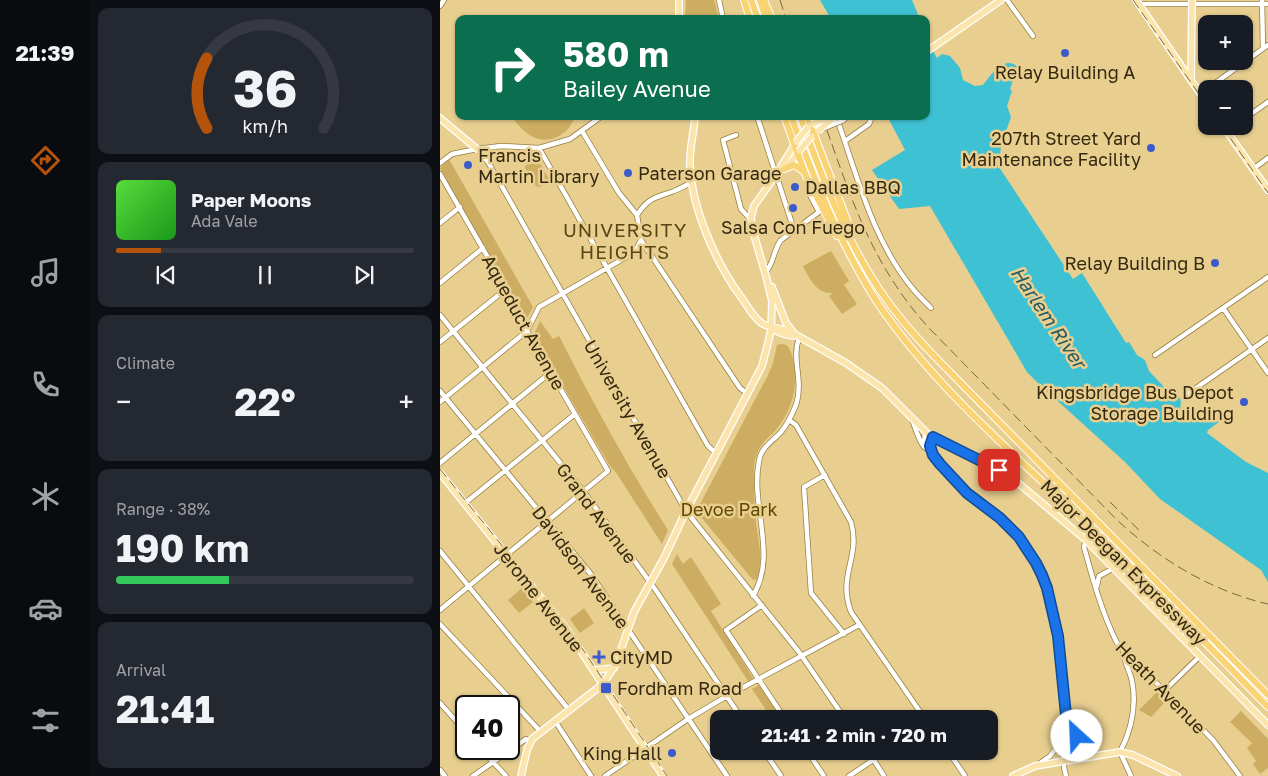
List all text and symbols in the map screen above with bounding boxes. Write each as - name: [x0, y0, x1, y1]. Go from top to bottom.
- map controls: [1198, 15, 1253, 135]
- button: +: [1198, 15, 1253, 70]
- text: 580 m: [563, 33, 669, 75]
- icon: right: [480, 35, 545, 100]
- text: 21:39: [15, 39, 75, 66]
- marker: Relay Building A: [1059, 47, 1071, 59]
- text: 36: [233, 56, 297, 118]
- place label: Relay Building A: [995, 61, 1135, 83]
- text: Bailey Avenue: [563, 75, 711, 102]
- button: −: [1198, 80, 1253, 135]
- text: km/h: [242, 115, 288, 137]
- place label: 207th Street Yard Maintenance Facility: [962, 127, 1141, 170]
- marker: 207th Street Yard Maintenance Facility: [1145, 142, 1157, 154]
- icon: directions: [28, 143, 63, 178]
- place label: Francis Martin Library: [478, 144, 599, 187]
- marker: Francis Martin Library: [462, 159, 474, 171]
- place label: Paterson Garage: [638, 162, 782, 184]
- marker: Paterson Garage: [622, 167, 634, 179]
- place label: Dallas BBQ: [805, 176, 901, 198]
- marker: Dallas BBQ: [789, 181, 801, 193]
- text: Paper Moons: [191, 188, 311, 211]
- marker: Salsa Con Fuego: [787, 202, 799, 214]
- text: Ada Vale: [191, 211, 257, 231]
- place label: Salsa Con Fuego: [721, 216, 865, 238]
- district label: UNIVERSITY HEIGHTS: [563, 218, 687, 263]
- street label: Aqueduct Avenue: [478, 251, 570, 393]
- place label: Relay Building B: [1064, 252, 1205, 274]
- icon: music: [28, 255, 63, 290]
- marker: Relay Building B: [1209, 257, 1221, 269]
- icon: previous: [152, 261, 180, 289]
- icon: pause: [251, 261, 279, 289]
- icon: next: [350, 261, 378, 289]
- water label: Harlem River: [1007, 262, 1093, 374]
- street label: University Avenue: [579, 336, 677, 482]
- text: Climate: [116, 353, 175, 373]
- icon: phone: [28, 367, 63, 402]
- text: 22°: [234, 379, 296, 424]
- place label: Kingsbridge Bus Depot Storage Building: [1036, 381, 1234, 424]
- text: −: [116, 385, 131, 418]
- text: +: [399, 385, 414, 418]
- marker: Kingsbridge Bus Depot Storage Building: [1238, 396, 1250, 408]
- pin: [978, 449, 1020, 491]
- icon: arrive: [985, 456, 1013, 484]
- street label: Grand Avenue: [552, 459, 642, 567]
- street label: Major Deegan Expressway: [1036, 474, 1212, 650]
- icon: climate: [28, 479, 63, 514]
- park label: Devoe Park: [680, 498, 778, 520]
- text: Range · 38%: [116, 499, 210, 519]
- street label: Davidson Avenue: [528, 501, 634, 633]
- text: 190 km: [116, 525, 249, 570]
- street label: Jerome Avenue: [490, 538, 588, 656]
- icon: car: [28, 591, 63, 626]
- street label: Heath Avenue: [1111, 636, 1211, 738]
- place label: CityMD: [610, 646, 673, 668]
- marker: CityMD: [592, 650, 606, 664]
- text: Arrival: [116, 660, 166, 680]
- place label: Fordham Road: [617, 677, 742, 699]
- marker: Fordham Road: [599, 681, 613, 695]
- text: 21:41: [116, 686, 214, 731]
- speed limit sign: 40: [455, 695, 520, 760]
- icon: filters: [28, 703, 63, 738]
- position arrow: [1050, 709, 1102, 761]
- text: 21:41 · 2 min · 720 m: [761, 723, 947, 746]
- place label: King Hall: [583, 742, 662, 764]
- marker: King Hall: [666, 747, 678, 759]

